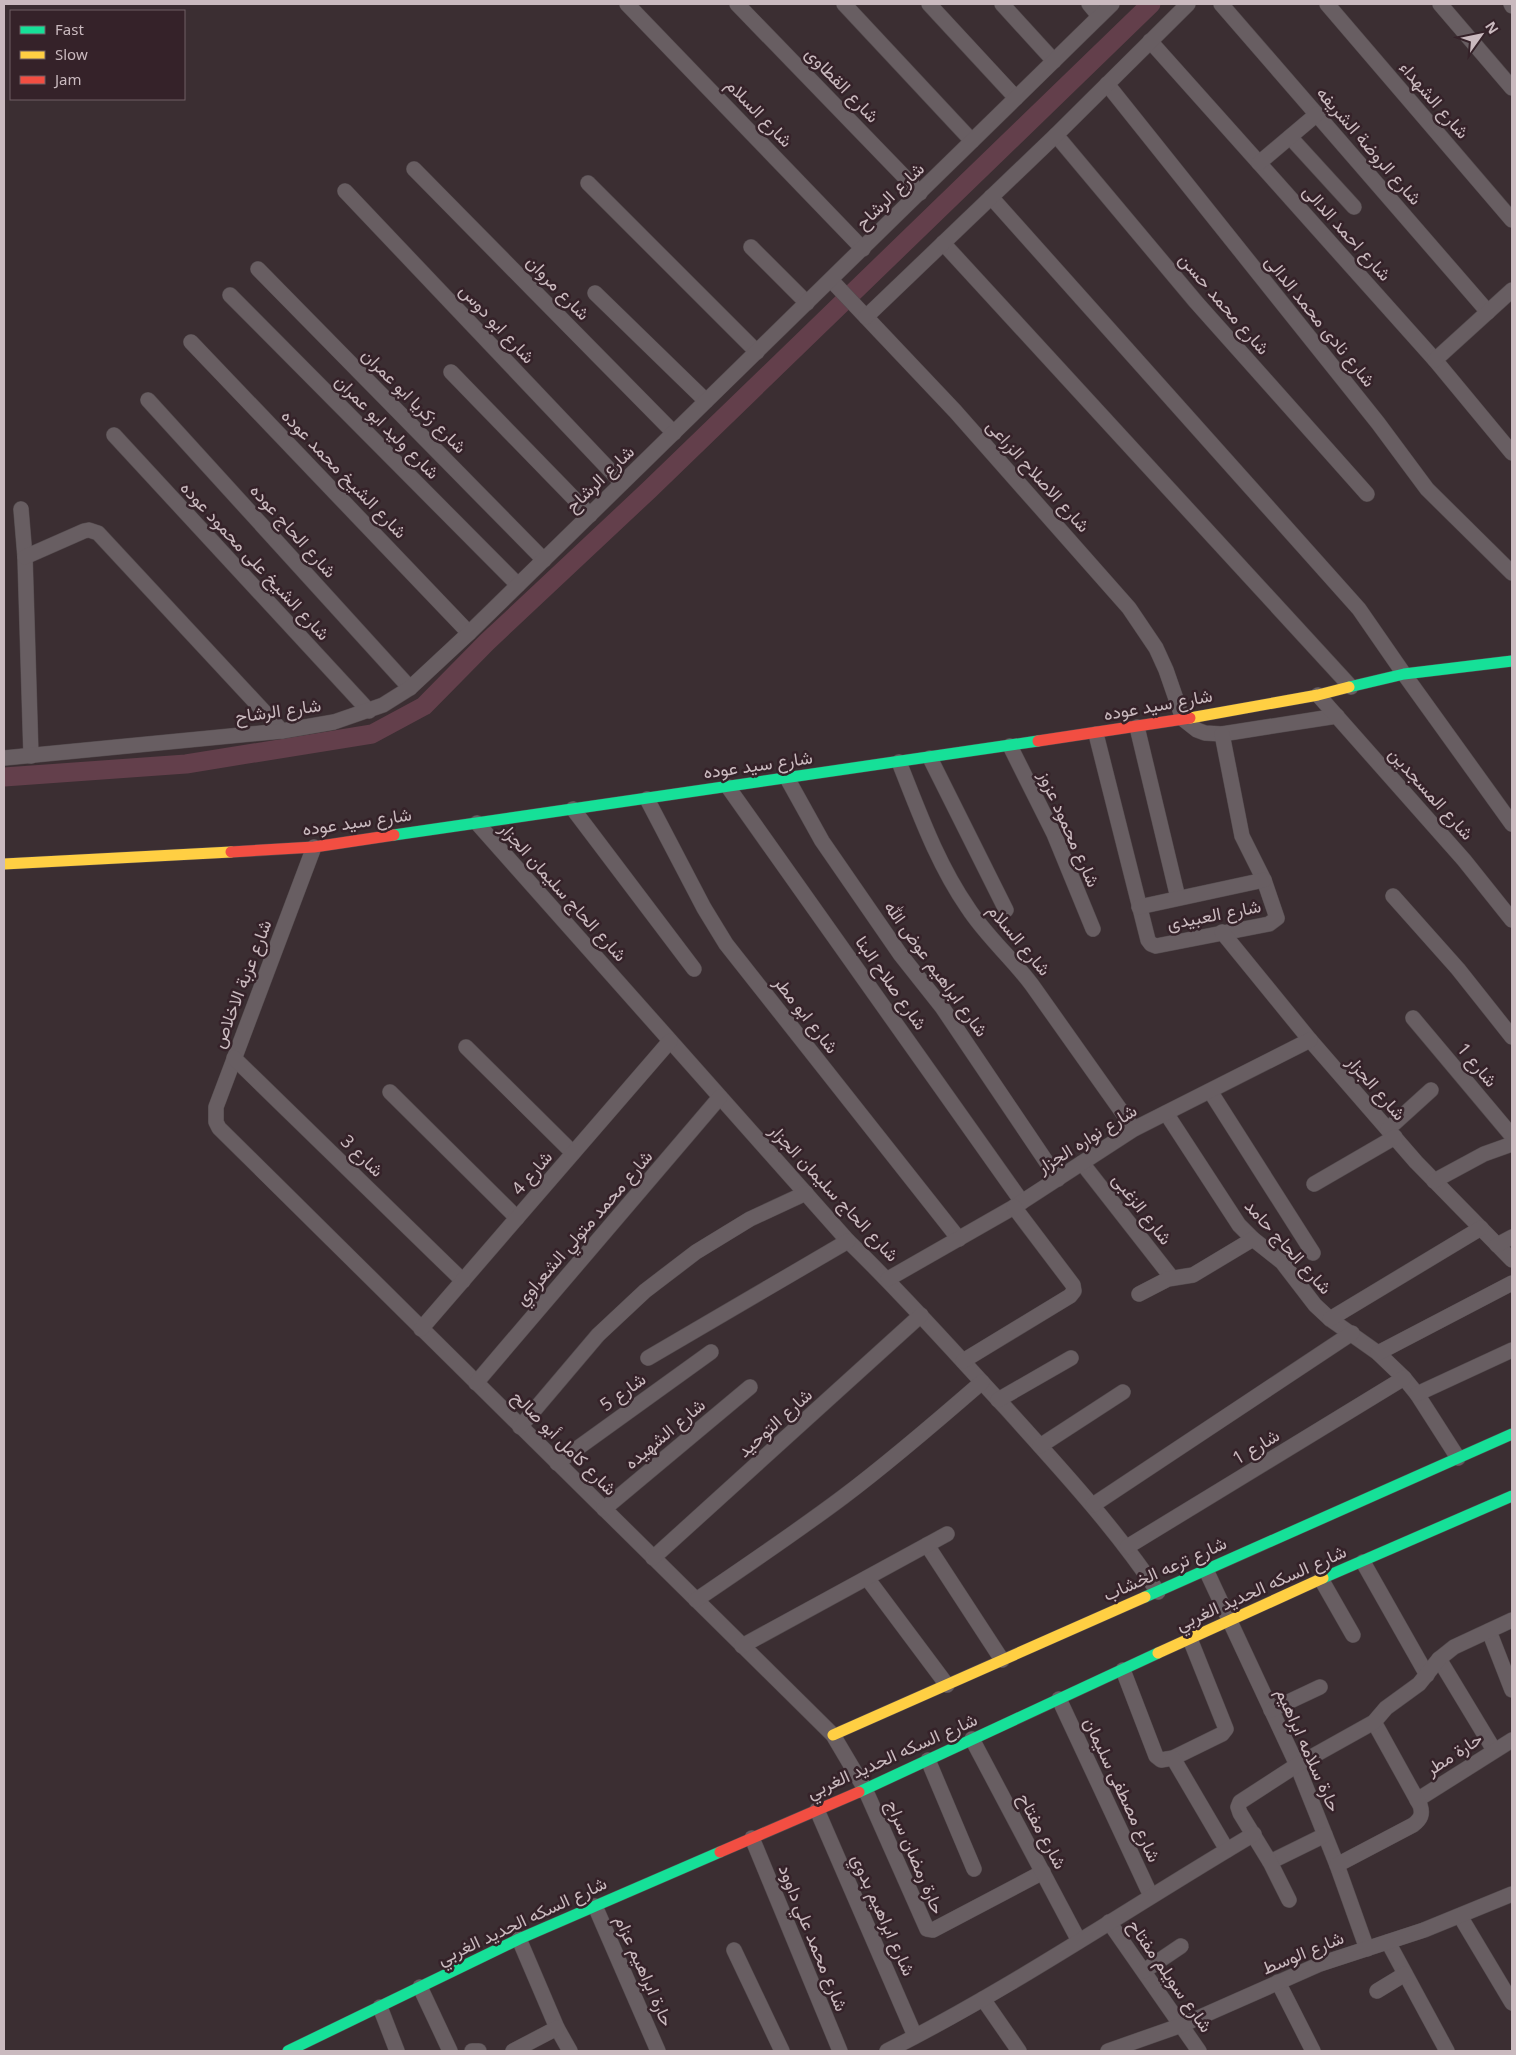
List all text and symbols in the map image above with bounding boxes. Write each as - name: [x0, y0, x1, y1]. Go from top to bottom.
- legend: [10, 10, 185, 100]
- north arrow: [1456, 10, 1506, 60]
- text: N: [1481, 18, 1503, 38]
- text: Fast: [55, 19, 84, 39]
- street label: شارع القطاوى: [800, 41, 885, 128]
- text: Slow: [55, 44, 88, 64]
- street label: شارع الشهداء: [1394, 55, 1475, 144]
- text: Jam: [53, 69, 82, 89]
- street label: شارع السلام: [720, 73, 799, 153]
- street label: شارع الروضة الشريفه: [1311, 81, 1428, 210]
- street label: شارع الرشاح: [850, 157, 930, 235]
- street label: شارع احمد الدالى: [1297, 179, 1397, 286]
- street label: شارع محمد حسن: [1173, 247, 1276, 360]
- street label: شارع نادى محمد الدالى: [1259, 249, 1381, 392]
- street label: شارع مروان: [521, 250, 596, 326]
- street label: شارع ابو دوس: [454, 278, 541, 369]
- street label: شارع زكريا ابو عمران: [356, 343, 472, 459]
- street label: شارع وليد ابو عمران: [329, 369, 445, 485]
- street label: شارع الشيخ محمد عوده: [276, 404, 413, 544]
- street label: شارع الاصلاح الزراعى: [981, 414, 1096, 538]
- street label: شارع الرشاح: [560, 440, 640, 518]
- street label: شارع الشيخ على محمود عوده: [175, 476, 336, 646]
- street label: شارع الحاج عوده: [244, 478, 342, 583]
- street label: شارع سيد عوده: [1101, 683, 1214, 726]
- street label: شارع الرشاح: [233, 692, 323, 729]
- street label: شارع المسجدين: [1383, 742, 1480, 845]
- street label: شارع سيد عوده: [702, 744, 814, 785]
- street label: شارع محمود عزوز: [1032, 766, 1106, 891]
- street label: شارع سيد عوده: [301, 801, 413, 842]
- street label: شارع الحاج سليمان الجزار: [493, 816, 633, 967]
- street label: شارع العبيدى: [1165, 893, 1263, 936]
- street label: شارع ابراهيم عوض الله: [879, 896, 994, 1042]
- street label: شارع السلام: [982, 898, 1057, 981]
- street label: شارع عزبة الاخلاص: [206, 916, 278, 1052]
- street label: شارع صلاح البنا: [850, 931, 933, 1035]
- street label: شارع ابو مطر: [768, 970, 844, 1059]
- street label: شارع 1: [1451, 1037, 1503, 1092]
- street label: شارع الجزار: [1341, 1049, 1412, 1126]
- street label: شارع نواره الجزار: [1031, 1098, 1142, 1180]
- street label: شارع الحاج سليمان الجزار: [763, 1118, 905, 1267]
- street label: شارع 3: [335, 1129, 389, 1182]
- street label: شارع 4: [505, 1145, 558, 1200]
- street label: شارع محمد متولي الشعراوي: [509, 1145, 660, 1313]
- street label: شارع الزغبى: [1106, 1168, 1178, 1250]
- street label: شارع الحاج حامد: [1239, 1194, 1338, 1300]
- street label: شارع 5: [595, 1366, 651, 1417]
- street label: شارع التوحيد: [732, 1382, 818, 1463]
- street label: شارع كامل أبو صالح: [506, 1385, 622, 1501]
- street label: شارع الشهيده: [619, 1392, 711, 1475]
- street label: شارع 1: [1227, 1423, 1284, 1470]
- street label: شارع ترعه الخشاب: [1099, 1530, 1230, 1607]
- street label: شارع السكه الحديد الغربي: [1171, 1539, 1351, 1639]
- street label: حارة سلامه ابراهيم: [1270, 1684, 1347, 1816]
- street label: شارع السكه الحديد الغربي: [802, 1707, 982, 1807]
- street label: شارع مصطفى سليمان: [1078, 1713, 1167, 1866]
- street label: حارة مطر: [1420, 1726, 1487, 1781]
- street label: شارع مفتاح: [1012, 1788, 1073, 1873]
- street label: حارة رمضان سراج: [880, 1796, 951, 1918]
- street label: شارع ابراهيم بدوي: [843, 1850, 922, 1981]
- street label: شارع محمد علي داوود: [770, 1861, 854, 2016]
- street label: شارع السكه الحديد الغربي: [433, 1870, 612, 1974]
- street label: حارة ابراهيم عزام: [609, 1911, 680, 2030]
- street label: شارع سويلم مفتاح: [1122, 1914, 1219, 2037]
- street label: شارع الوسط: [1258, 1925, 1347, 1980]

